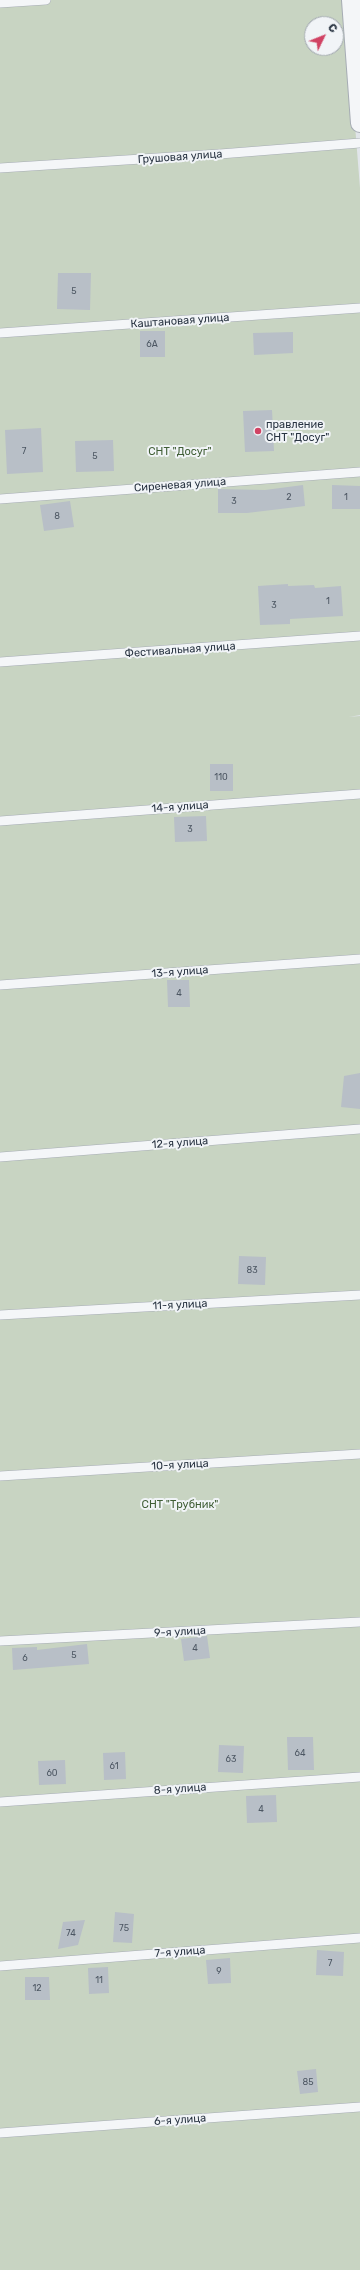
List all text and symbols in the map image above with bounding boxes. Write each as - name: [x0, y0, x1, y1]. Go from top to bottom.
- north arrow: [304, 16, 344, 56]
- text: С: [325, 21, 340, 35]
- street label: Грушовая улица: [137, 147, 223, 167]
- house number: 5: [71, 286, 77, 296]
- street label: Каштановая улица: [130, 311, 230, 331]
- house number: 6А: [146, 339, 158, 349]
- place label: правление СНТ "Досуг": [266, 418, 329, 444]
- marker: правление СНТ "Досуг": [253, 426, 263, 436]
- park label: СНТ "Досуг": [148, 445, 212, 459]
- house number: 7: [22, 446, 26, 456]
- house number: 5: [92, 451, 98, 461]
- street label: Сиреневая улица: [134, 475, 226, 495]
- house number: 2: [286, 492, 292, 502]
- house number: 1: [344, 492, 348, 502]
- house number: 3: [231, 496, 237, 506]
- house number: 8: [54, 511, 60, 521]
- house number: 1: [326, 596, 330, 606]
- house number: 3: [271, 600, 277, 610]
- street label: Фестивальная улица: [124, 640, 236, 660]
- house number: 110: [214, 772, 228, 782]
- street label: 14-я улица: [151, 798, 209, 816]
- house number: 3: [187, 824, 193, 834]
- street label: 13-я улица: [151, 963, 209, 981]
- house number: 4: [176, 988, 182, 998]
- street label: 12-я улица: [151, 1134, 209, 1152]
- house number: 83: [246, 1265, 258, 1275]
- street label: 11-я улица: [152, 1297, 208, 1313]
- street label: 10-я улица: [151, 1457, 209, 1473]
- park label: СНТ "Трубник": [142, 1498, 218, 1512]
- street label: 9-я улица: [154, 1624, 206, 1640]
- house number: 4: [192, 1643, 198, 1653]
- house number: 5: [71, 1650, 77, 1660]
- house number: 6: [22, 1653, 28, 1663]
- house number: 64: [294, 1748, 306, 1758]
- house number: 63: [226, 1754, 236, 1764]
- house number: 61: [109, 1761, 119, 1771]
- house number: 60: [46, 1768, 58, 1778]
- street label: 8-я улица: [153, 1781, 207, 1797]
- house number: 4: [258, 1804, 264, 1814]
- house number: 75: [119, 1923, 129, 1933]
- house number: 74: [66, 1928, 76, 1938]
- street label: 7-я улица: [154, 1944, 206, 1960]
- house number: 7: [328, 1958, 332, 1968]
- house number: 9: [216, 1966, 222, 1976]
- house number: 11: [95, 1975, 103, 1985]
- house number: 12: [32, 1983, 42, 1993]
- house number: 85: [302, 2077, 314, 2087]
- street label: 6-я улица: [153, 2112, 207, 2128]

